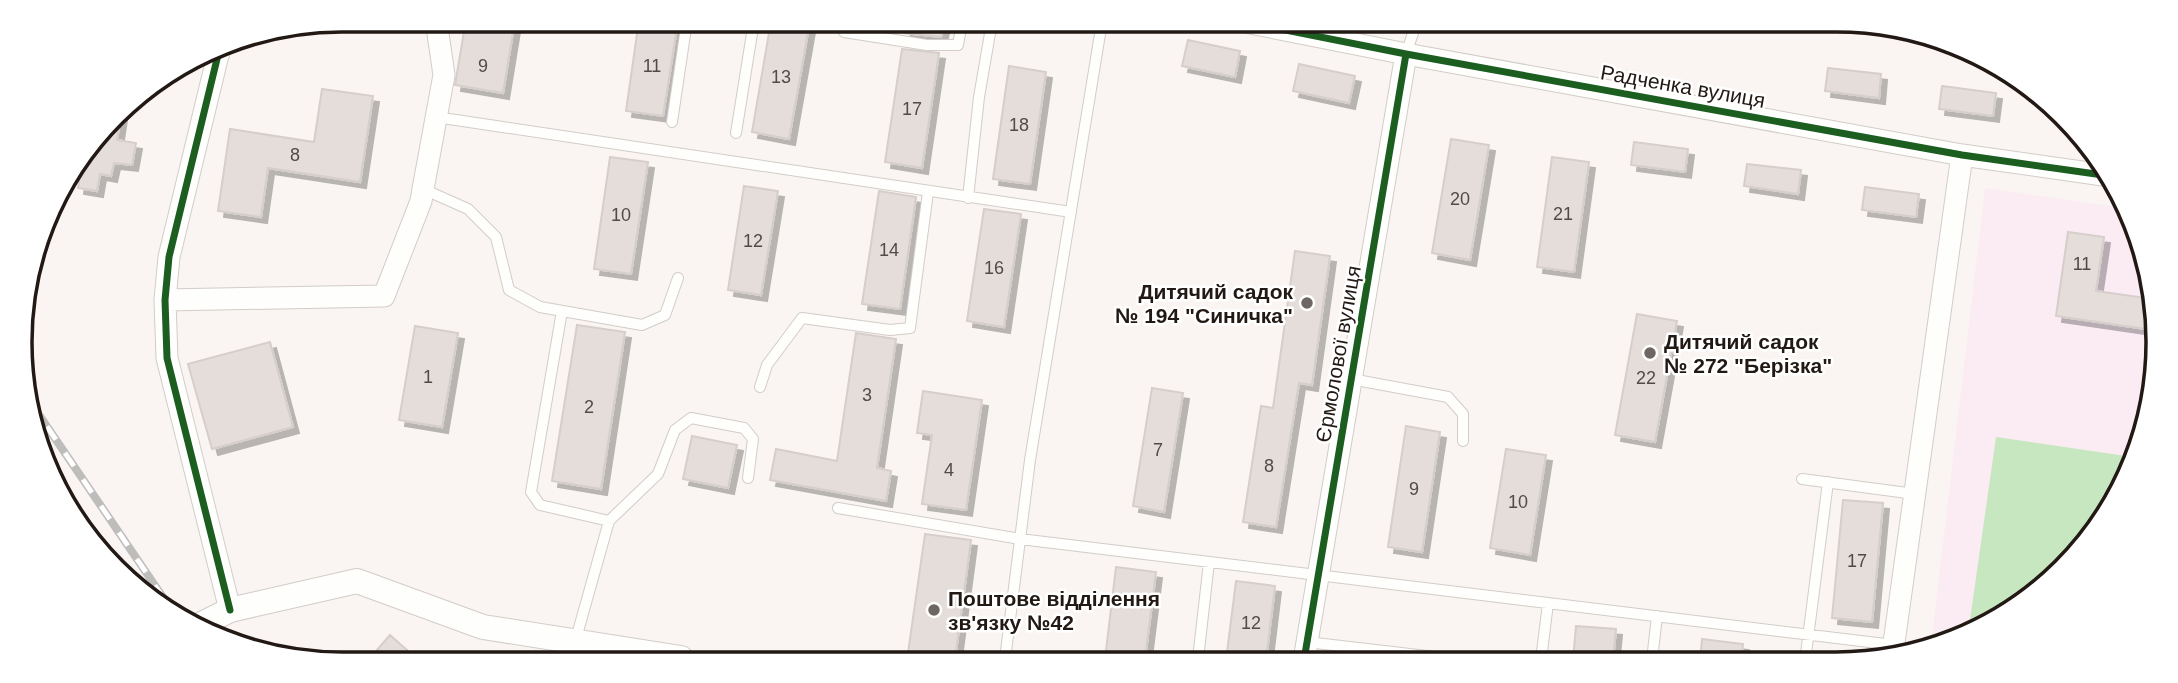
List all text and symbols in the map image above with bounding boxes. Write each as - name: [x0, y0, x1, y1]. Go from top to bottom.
- house number: 9: [478, 56, 488, 76]
- house number: 11: [643, 56, 661, 76]
- street label: Радченка вулиця: [1599, 60, 1767, 112]
- house number: 13: [771, 67, 791, 87]
- house number: 17: [902, 99, 922, 119]
- house number: 18: [1009, 115, 1029, 135]
- house number: 8: [290, 145, 300, 165]
- house number: 20: [1450, 189, 1470, 209]
- house number: 21: [1553, 204, 1573, 224]
- house number: 10: [611, 205, 631, 225]
- house number: 12: [743, 231, 763, 251]
- house number: 14: [879, 240, 899, 260]
- house number: 11: [2073, 254, 2091, 274]
- house number: 16: [984, 258, 1004, 278]
- street label: Єрмолової вулиця: [1311, 264, 1365, 444]
- place label: Дитячий садок № 194 "Синичка": [1115, 280, 1293, 327]
- marker: Дитячий садок № 194 "Синичка": [1299, 295, 1315, 311]
- place label: Дитячий садок № 272 "Берізка": [1664, 330, 1832, 377]
- marker: Дитячий садок № 272 "Берізка": [1642, 345, 1658, 361]
- house number: 1: [423, 367, 433, 387]
- house number: 22: [1636, 368, 1656, 388]
- house number: 3: [862, 385, 872, 405]
- house number: 2: [584, 397, 594, 417]
- house number: 7: [1153, 440, 1163, 460]
- house number: 8: [1264, 456, 1274, 476]
- house number: 4: [944, 460, 954, 480]
- house number: 9: [1409, 479, 1419, 499]
- house number: 10: [1508, 492, 1528, 512]
- house number: 17: [1847, 551, 1867, 571]
- place label: Поштове відділення зв'язку №42: [948, 587, 1160, 634]
- marker: Поштове відділення зв'язку №42: [926, 602, 942, 618]
- house number: 12: [1241, 613, 1261, 633]

